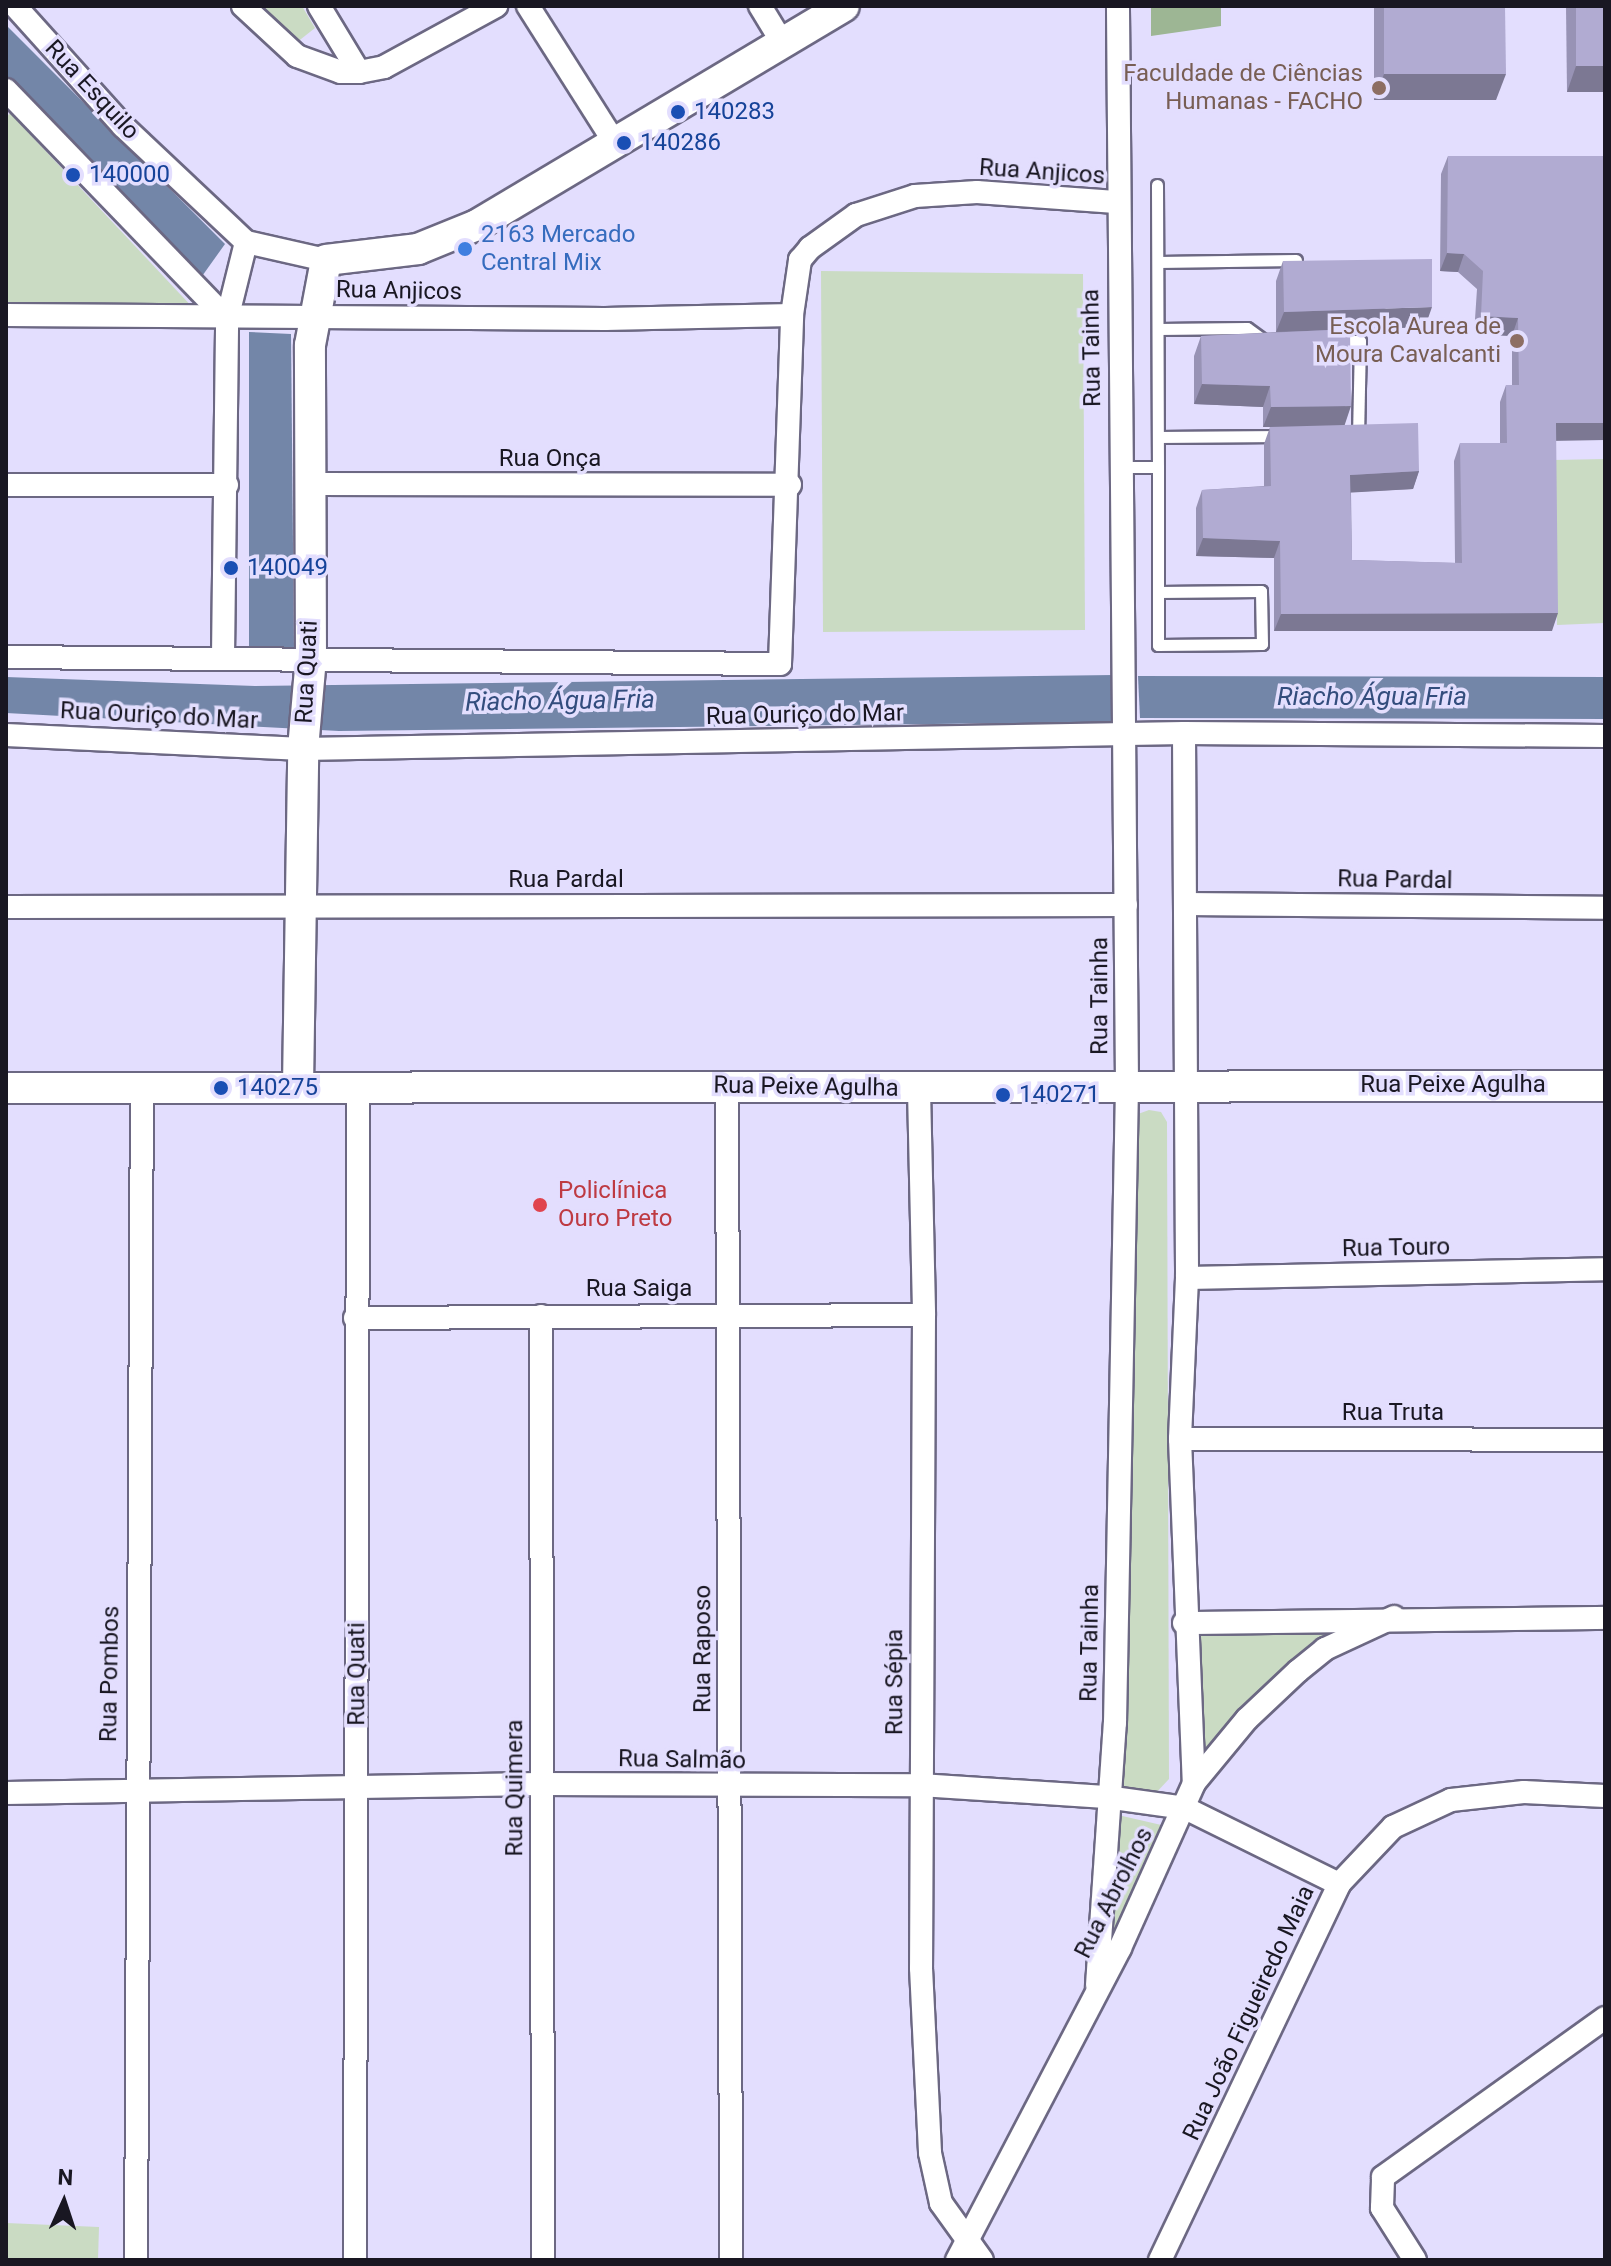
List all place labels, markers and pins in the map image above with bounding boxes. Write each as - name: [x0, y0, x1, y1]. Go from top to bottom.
- place label: Faculdade de Ciências Humanas - FACHO: [1123, 60, 1363, 116]
- marker: Faculdade de Ciências Humanas - FACHO: [1370, 79, 1388, 97]
- place label: 140283: [694, 98, 775, 126]
- marker: 140283: [669, 103, 687, 121]
- place label: 140286: [640, 129, 721, 157]
- marker: 140286: [615, 134, 633, 152]
- place label: 140000: [89, 161, 170, 189]
- marker: 140000: [64, 166, 82, 184]
- place label: 2163 Mercado Central Mix: [481, 221, 635, 277]
- marker: 2163 Mercado Central Mix: [456, 240, 474, 258]
- place label: Escola Aurea de Moura Cavalcanti: [1315, 313, 1501, 369]
- marker: Escola Aurea de Moura Cavalcanti: [1508, 332, 1526, 350]
- place label: 140049: [247, 554, 328, 582]
- marker: 140049: [222, 559, 240, 577]
- place label: 140275: [237, 1074, 318, 1102]
- marker: 140275: [212, 1079, 230, 1097]
- place label: 140271: [1019, 1081, 1100, 1109]
- marker: 140271: [994, 1086, 1012, 1104]
- place label: Policlínica Ouro Preto: [558, 1177, 672, 1233]
- marker: Policlínica Ouro Preto: [529, 1194, 551, 1216]

